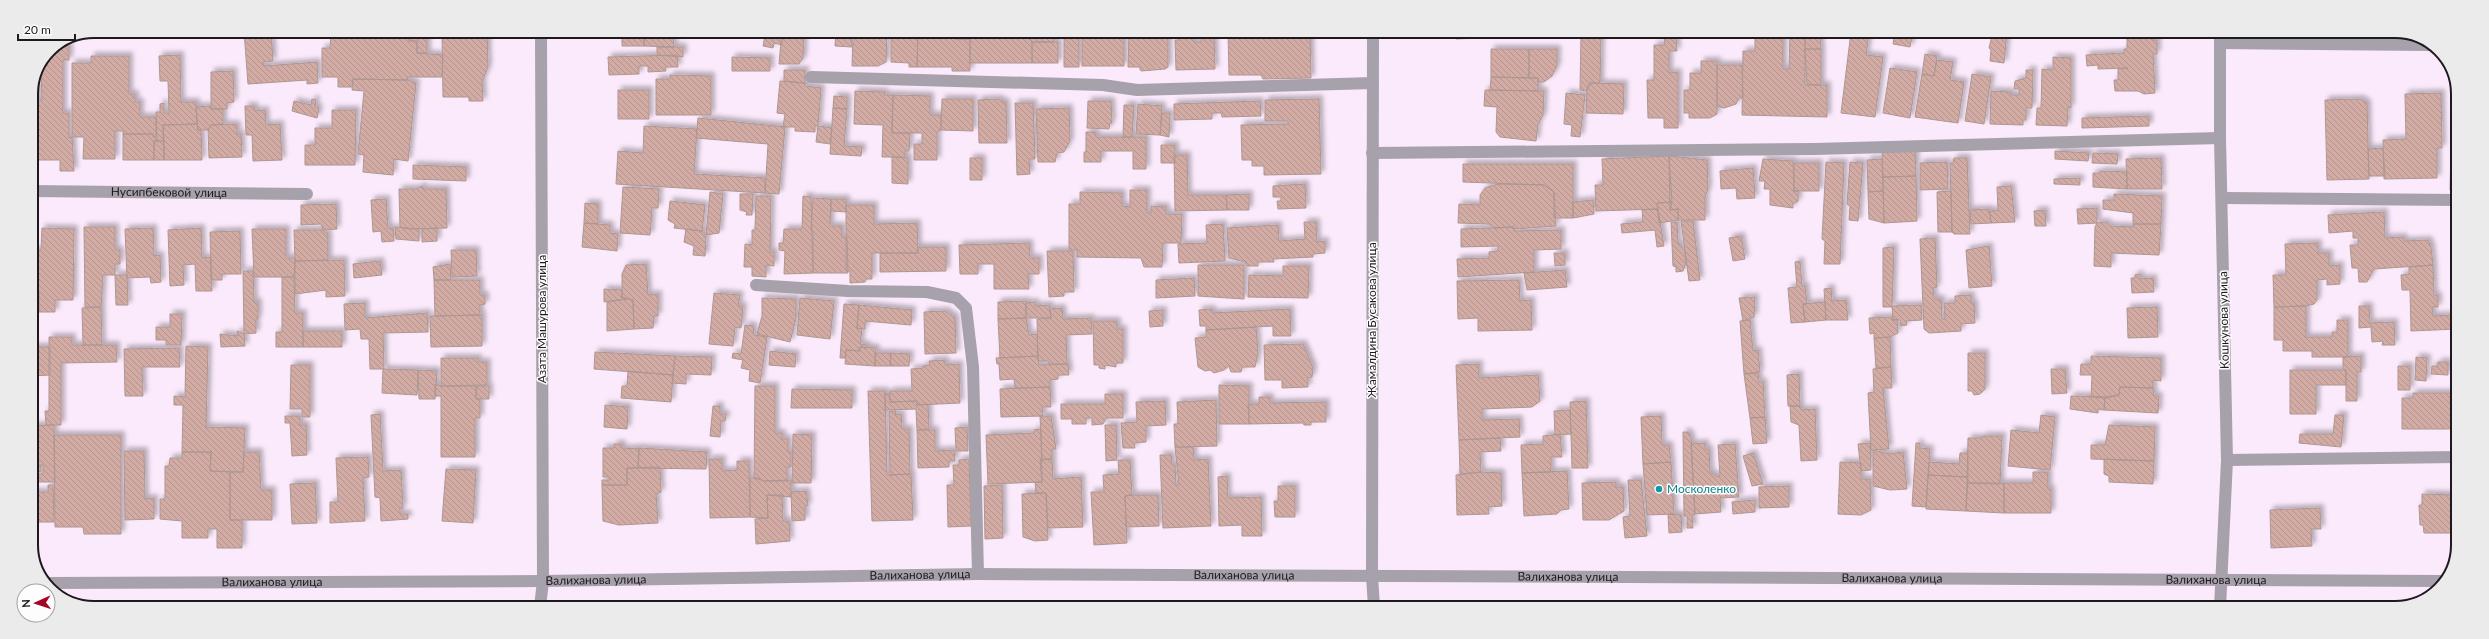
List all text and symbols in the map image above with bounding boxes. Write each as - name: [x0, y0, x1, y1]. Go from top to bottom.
- scale bar: [18, 16, 75, 42]
- text: 20 m: [24, 22, 51, 37]
- street label: Нусипбековой улица: [111, 184, 227, 200]
- street label: Жамалдина Бусакова улица: [1364, 242, 1379, 398]
- street label: Азата Машурова улица: [534, 255, 549, 383]
- street label: Кошкунова улица: [2215, 271, 2232, 369]
- place label: Москоленко: [1667, 481, 1736, 496]
- marker: Москоленко: [1654, 484, 1664, 494]
- street label: Валиханова улица: [869, 566, 971, 583]
- street label: Валиханова улица: [1193, 567, 1294, 583]
- street label: Валиханова улица: [1517, 569, 1618, 584]
- street label: Валиханова улица: [1841, 570, 1942, 586]
- street label: Валиханова улица: [545, 571, 647, 588]
- street label: Валиханова улица: [2165, 572, 2266, 587]
- street label: Валиханова улица: [221, 574, 323, 589]
- north arrow: [16, 583, 56, 623]
- text: N: [19, 599, 32, 608]

